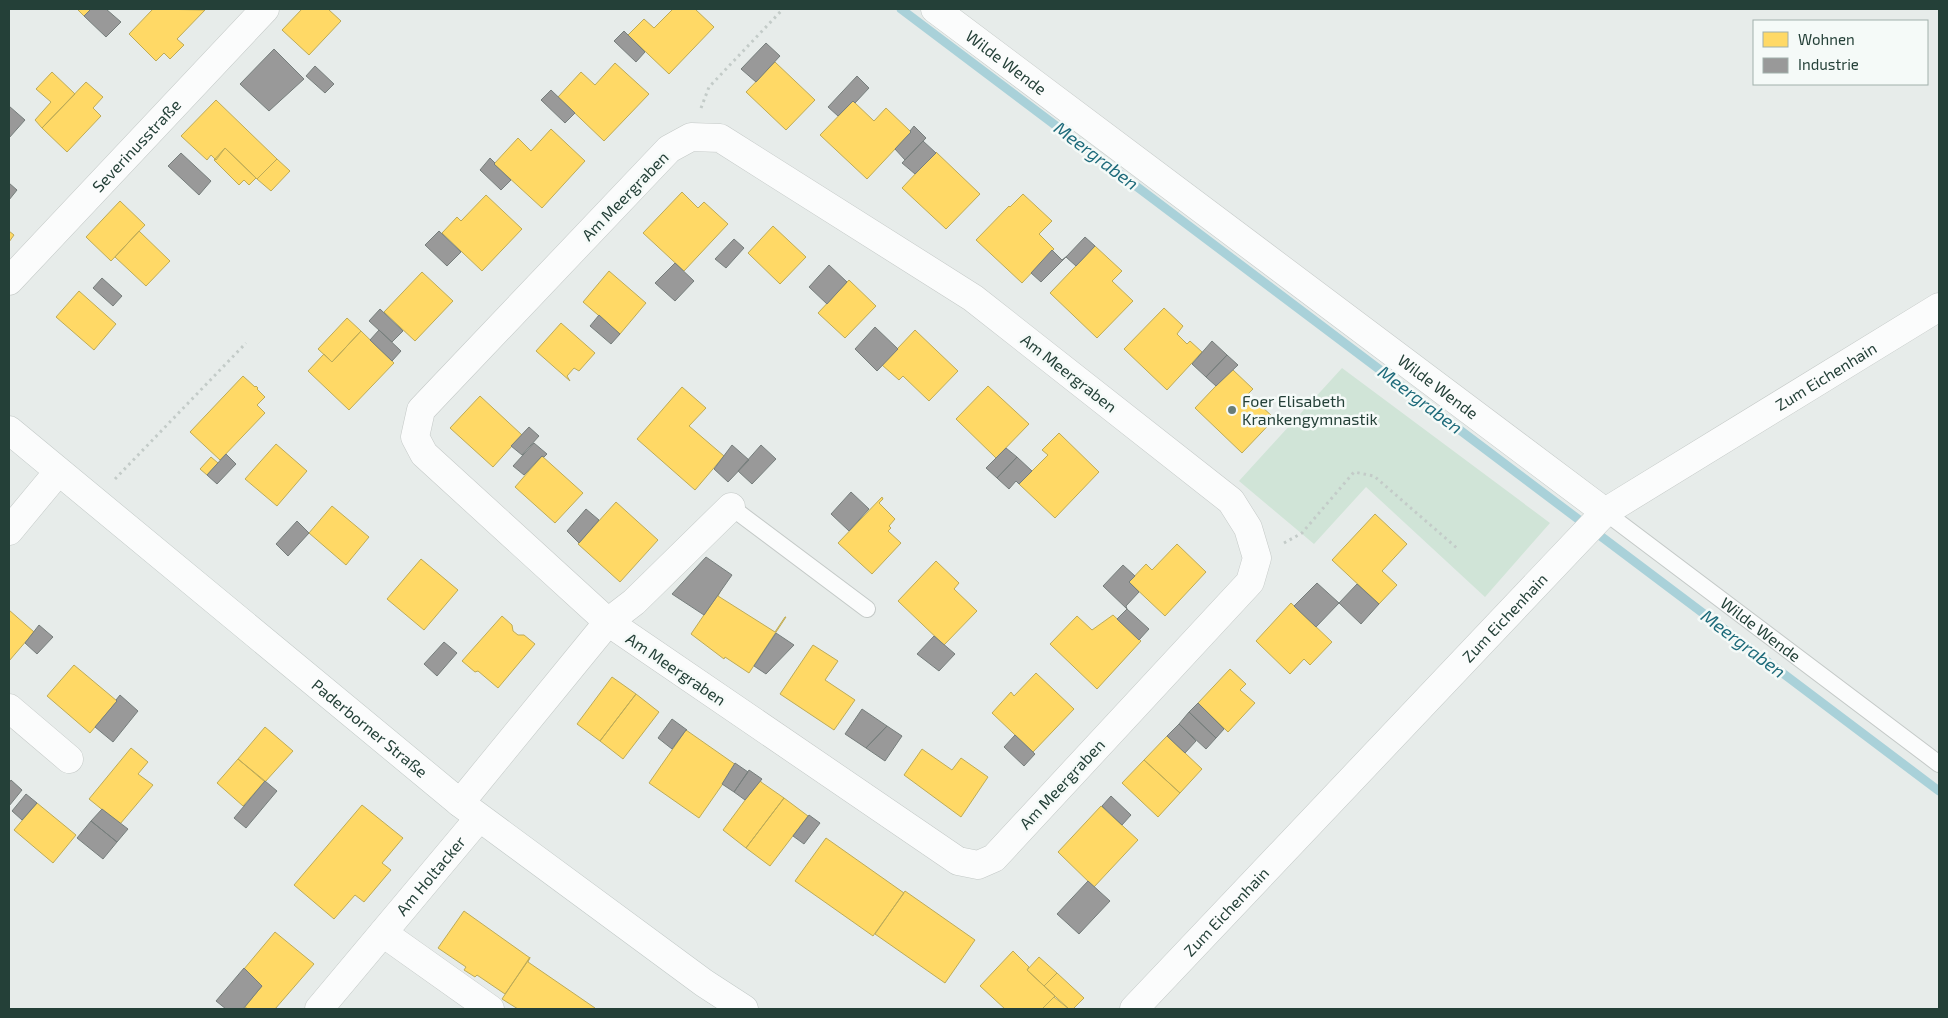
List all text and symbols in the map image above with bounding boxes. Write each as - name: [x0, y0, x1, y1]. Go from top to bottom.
- legend: [1753, 20, 1928, 85]
- street label: Wilde Wende: [963, 26, 1050, 98]
- text: Wohnen: [1798, 30, 1855, 48]
- text: Industrie: [1798, 55, 1859, 73]
- street label: Severinusstraße: [88, 95, 184, 196]
- water label: Meergraben: [1050, 116, 1143, 194]
- street label: Am Meergraben: [577, 147, 672, 244]
- street label: Am Meergraben: [1018, 329, 1121, 416]
- street label: Zum Eichenhain: [1772, 338, 1880, 414]
- street label: Wilde Wende: [1394, 350, 1482, 423]
- water label: Meergraben: [1374, 360, 1467, 438]
- place label: Foer Elisabeth Krankengymnastik: [1242, 391, 1378, 428]
- marker: Foer Elisabeth Krankengymnastik: [1226, 404, 1238, 416]
- street label: Zum Eichenhain: [1458, 569, 1551, 666]
- street label: Wilde Wende: [1717, 593, 1805, 665]
- water label: Meergraben: [1697, 604, 1790, 682]
- street label: Am Meergraben: [623, 628, 730, 709]
- street label: Paderborner Straße: [308, 675, 432, 781]
- street label: Am Meergraben: [1015, 735, 1108, 833]
- street label: Am Holtacker: [392, 831, 469, 919]
- street label: Zum Eichenhain: [1179, 863, 1272, 960]

